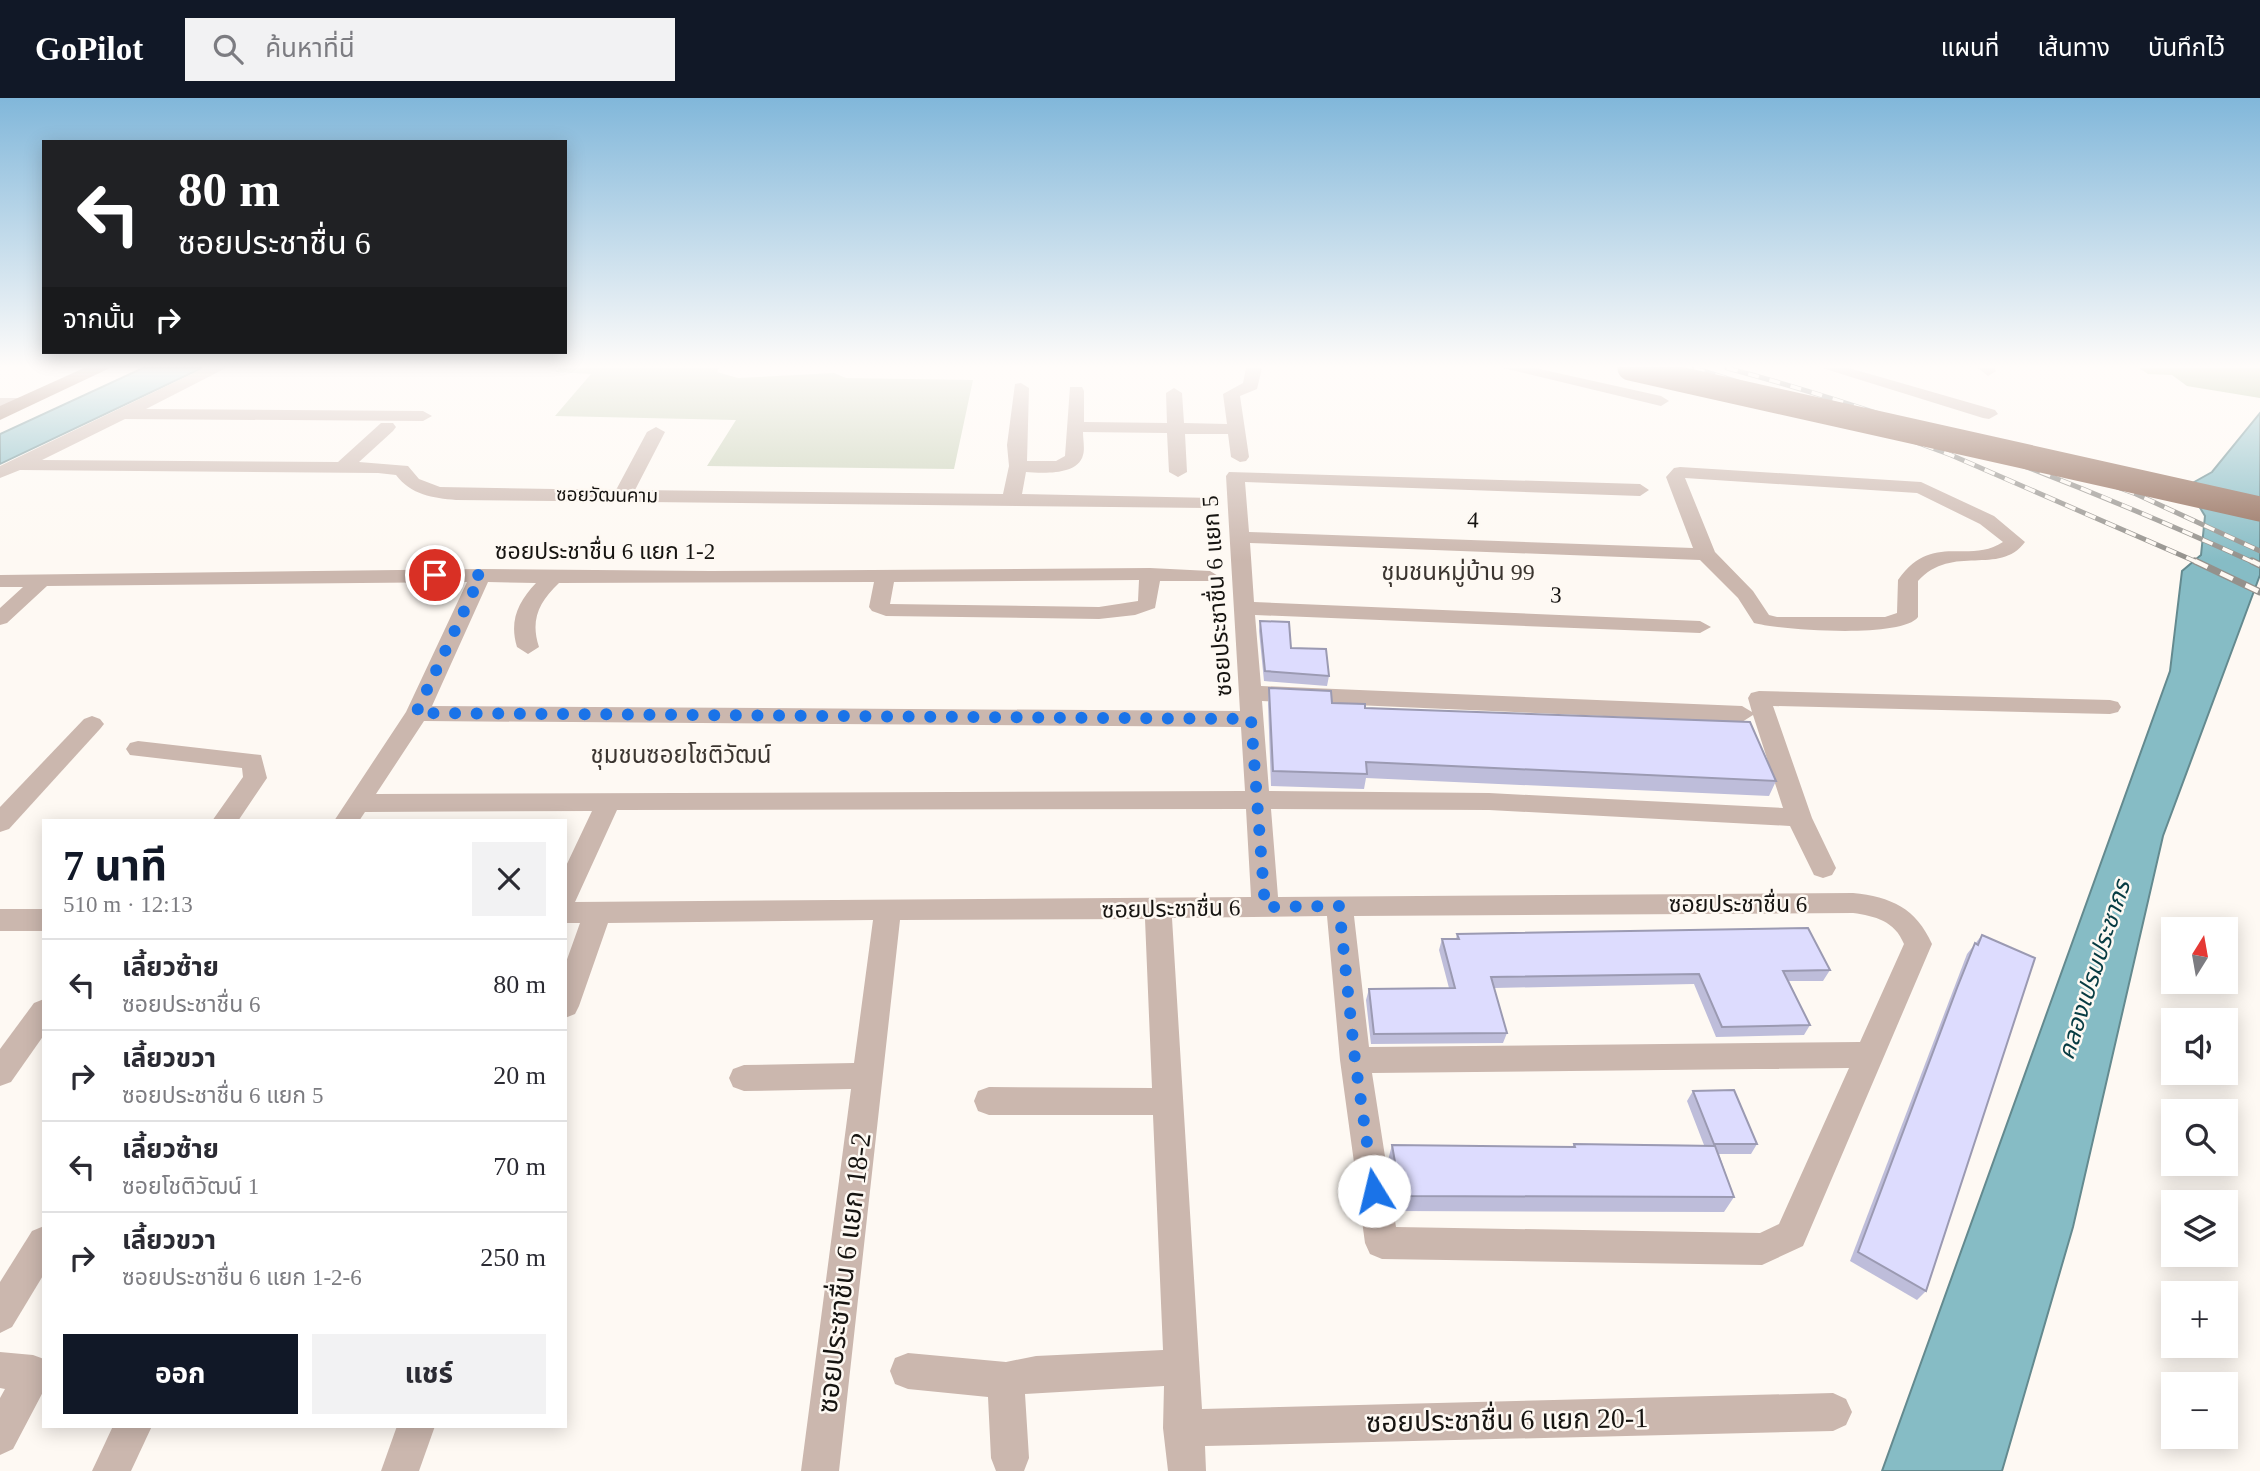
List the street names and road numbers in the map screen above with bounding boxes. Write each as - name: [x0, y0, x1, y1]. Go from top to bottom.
- street label: ซอยวัฒนคาม: [556, 484, 658, 506]
- street label: ซอยประชาชื่น 6 แยก 5: [1194, 495, 1236, 698]
- street label: 4: [1467, 507, 1480, 533]
- street label: ซอยประชาชื่น 6 แยก 1-2: [495, 535, 715, 564]
- street label: 3: [1550, 582, 1562, 608]
- street label: ซอยประชาชื่น 6: [1669, 888, 1807, 917]
- street label: ซอยประชาชื่น 6: [1101, 891, 1240, 923]
- street label: ซอยประชาชื่น 6 แยก 18-2: [807, 1130, 877, 1415]
- street label: ซอยประชาชื่น 6 แยก 20-1: [1365, 1398, 1648, 1438]

